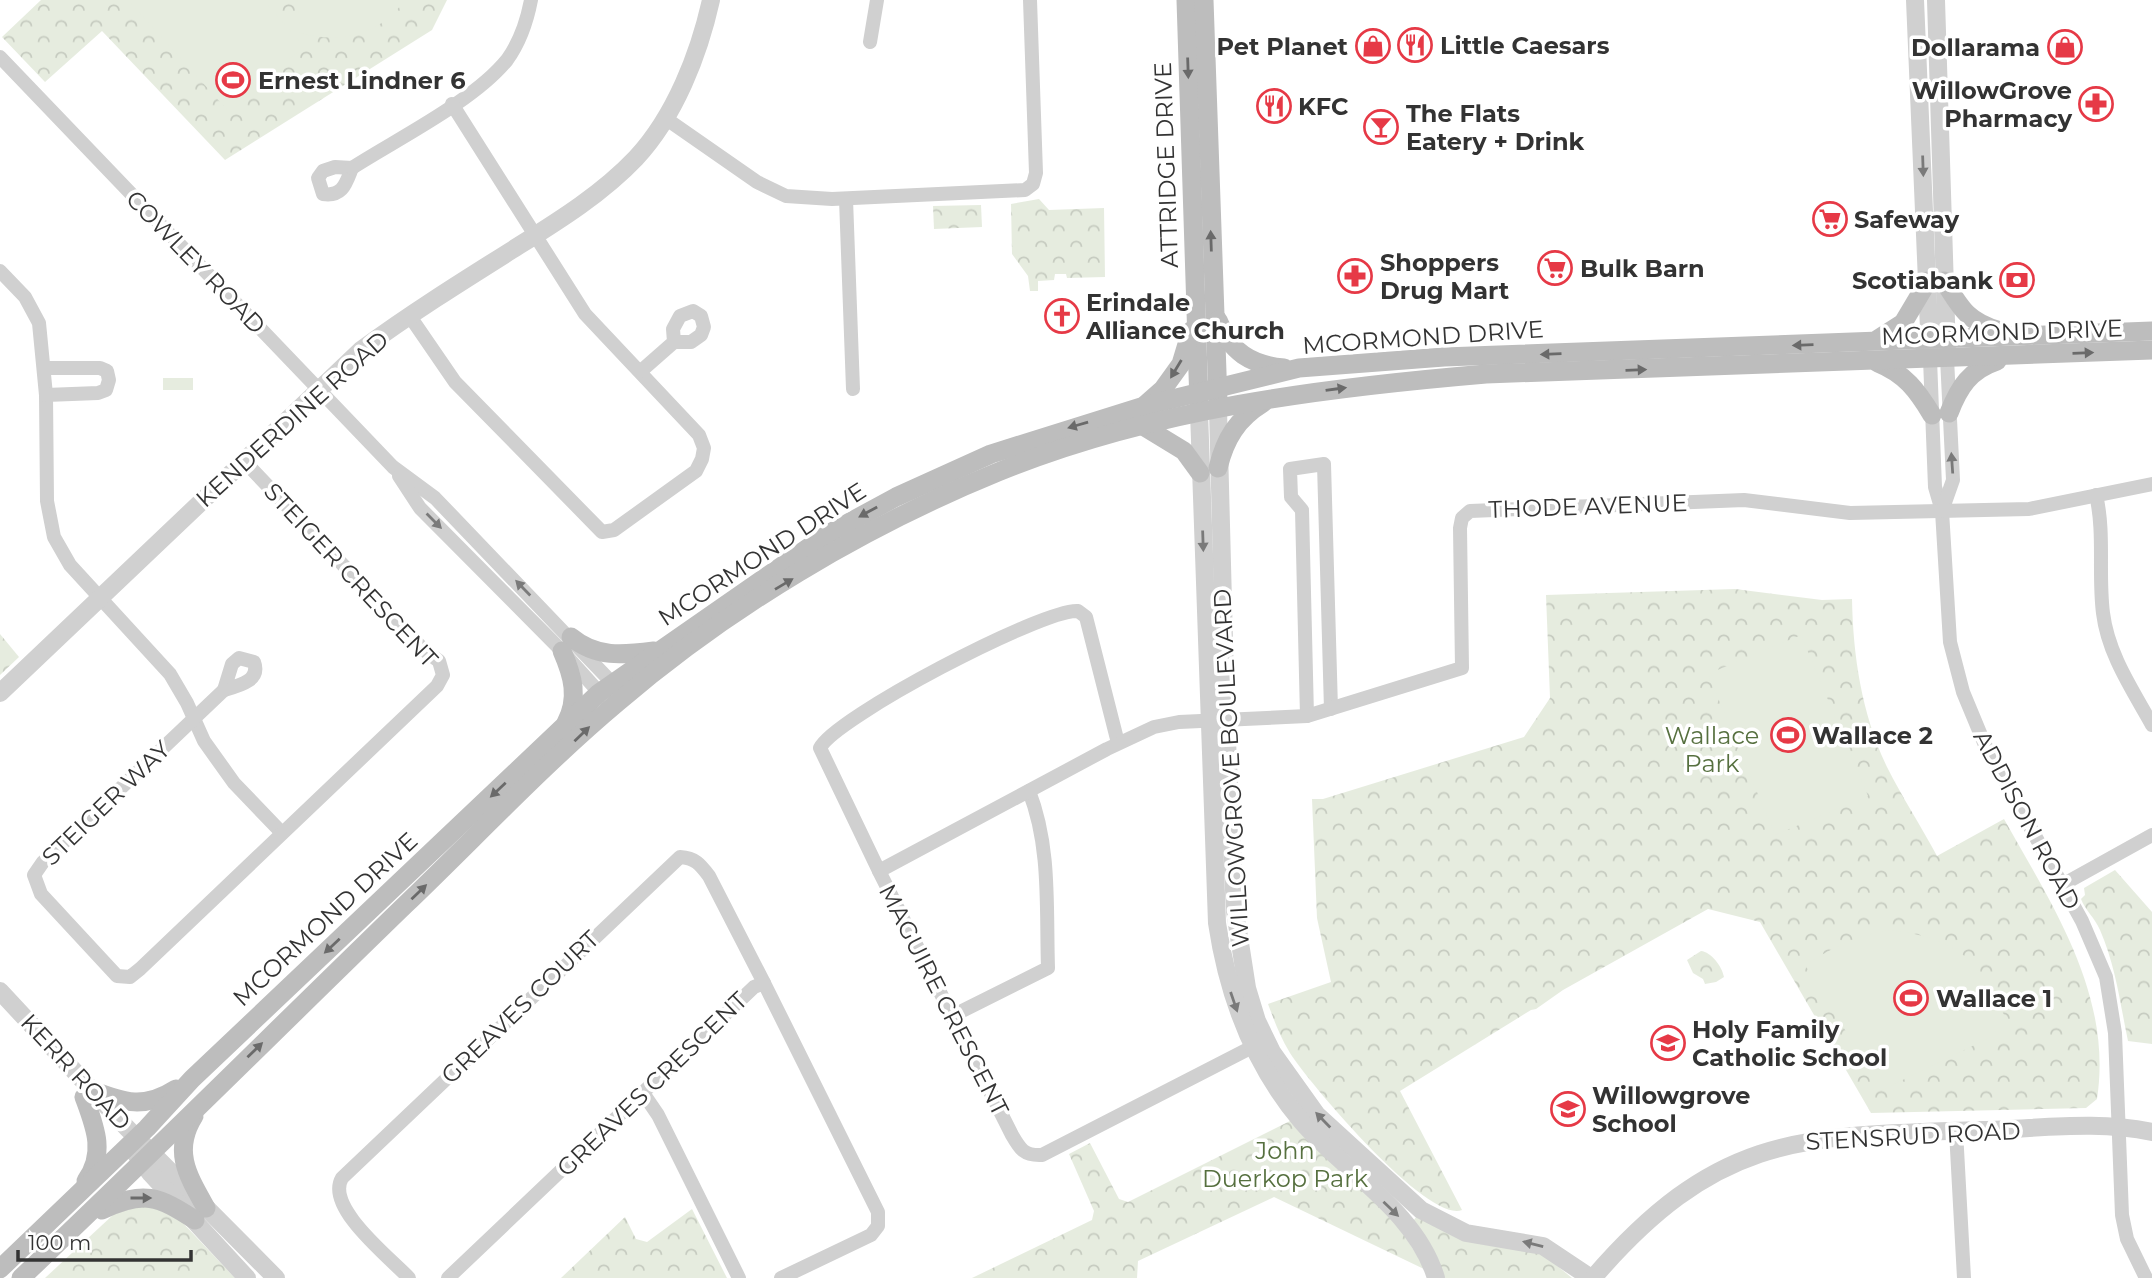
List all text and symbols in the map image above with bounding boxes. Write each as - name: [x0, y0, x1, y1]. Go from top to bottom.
- restaurant icon: Little Caesars: [1396, 26, 1434, 64]
- shop icon: Pet Planet: [1354, 27, 1392, 65]
- shop icon: Dollarama: [2046, 28, 2084, 66]
- place label: Little Caesars: [1440, 31, 1610, 60]
- place label: Pet Planet: [1216, 32, 1349, 61]
- place label: Dollarama: [1911, 33, 2040, 62]
- one-way arrow: [1182, 57, 1193, 79]
- sports icon: Ernest Lindner 6: [214, 61, 252, 99]
- street label: ATTRIDGE DRIVE: [1148, 62, 1184, 268]
- place label: Ernest Lindner 6: [258, 66, 465, 95]
- place label: WillowGrove Pharmacy: [1912, 76, 2073, 133]
- pharmacy icon: WillowGrove Pharmacy: [2077, 85, 2115, 123]
- restaurant icon: KFC: [1255, 87, 1293, 125]
- place label: KFC: [1298, 92, 1348, 121]
- place label: The Flats Eatery + Drink: [1406, 99, 1585, 156]
- bar icon: The Flats Eatery + Drink: [1362, 108, 1400, 146]
- one-way arrow: [1918, 155, 1929, 177]
- street label: COWLEY ROAD: [120, 184, 272, 340]
- supermarket icon: Safeway: [1811, 200, 1849, 238]
- place label: Safeway: [1854, 205, 1960, 234]
- one-way arrow: [1206, 230, 1217, 252]
- place label: Shoppers Drug Mart: [1380, 248, 1510, 305]
- supermarket icon: Bulk Barn: [1536, 249, 1574, 287]
- place label: Bulk Barn: [1580, 254, 1705, 283]
- pharmacy icon: Shoppers Drug Mart: [1336, 257, 1374, 295]
- bank icon: Scotiabank: [1998, 261, 2036, 299]
- place label: Scotiabank: [1852, 266, 1993, 295]
- place label: Erindale Alliance Church: [1085, 288, 1285, 345]
- church icon: Erindale Alliance Church: [1043, 297, 1081, 335]
- street label: MCORMOND DRIVE: [1881, 313, 2123, 351]
- street label: MCORMOND DRIVE: [1301, 314, 1545, 360]
- street label: KENDERDINE ROAD: [190, 325, 394, 513]
- one-way arrow: [1792, 339, 1814, 350]
- one-way arrow: [2072, 347, 2094, 359]
- one-way arrow: [1540, 348, 1562, 359]
- one-way arrow: [1170, 359, 1183, 379]
- one-way arrow: [1625, 364, 1647, 375]
- one-way arrow: [1325, 383, 1347, 394]
- one-way arrow: [1067, 421, 1088, 431]
- one-way arrow: [1946, 452, 1957, 474]
- street label: MCORMOND DRIVE: [653, 476, 871, 632]
- street label: STEIGER CRESCENT: [258, 477, 444, 673]
- street label: THODE AVENUE: [1488, 488, 1688, 524]
- one-way arrow: [859, 506, 878, 518]
- one-way arrow: [425, 512, 442, 529]
- one-way arrow: [1197, 530, 1208, 552]
- one-way arrow: [774, 577, 793, 590]
- one-way arrow: [515, 580, 531, 596]
- street label: WILLOWGROVE BOULEVARD: [1207, 588, 1255, 948]
- sports icon: Wallace 2: [1769, 716, 1807, 754]
- park label: Wallace Park: [1665, 721, 1759, 778]
- place label: Wallace 2: [1812, 721, 1933, 750]
- street label: ADDISON ROAD: [1967, 725, 2087, 915]
- one-way arrow: [573, 727, 590, 743]
- street label: STEIGER WAY: [36, 734, 177, 871]
- one-way arrow: [489, 781, 506, 798]
- street label: MCORMOND DRIVE: [227, 826, 423, 1012]
- street label: MAGUIRE CRESCENT: [873, 879, 1015, 1121]
- one-way arrow: [410, 884, 427, 901]
- street label: GREAVES COURT: [435, 924, 605, 1090]
- one-way arrow: [324, 938, 341, 955]
- sports icon: Wallace 1: [1892, 979, 1930, 1017]
- place label: Wallace 1: [1936, 984, 2052, 1013]
- street label: GREAVES CRESCENT: [551, 985, 753, 1182]
- one-way arrow: [1229, 992, 1240, 1013]
- street label: KERR ROAD: [15, 1008, 137, 1136]
- place label: Holy Family Catholic School: [1692, 1015, 1887, 1072]
- school or university icon: Holy Family Catholic School: [1649, 1024, 1687, 1062]
- one-way arrow: [246, 1043, 263, 1059]
- place label: Willowgrove School: [1592, 1081, 1750, 1138]
- school or university icon: Willowgrove School: [1549, 1090, 1587, 1128]
- one-way arrow: [1315, 1112, 1331, 1129]
- street label: STENSRUD ROAD: [1805, 1116, 2021, 1156]
- park label: John Duerkop Park: [1202, 1136, 1369, 1193]
- one-way arrow: [130, 1192, 152, 1204]
- one-way arrow: [1382, 1201, 1399, 1217]
- scale bar: [18, 1218, 191, 1262]
- text: 100 m: [28, 1230, 91, 1255]
- one-way arrow: [1522, 1238, 1544, 1249]

